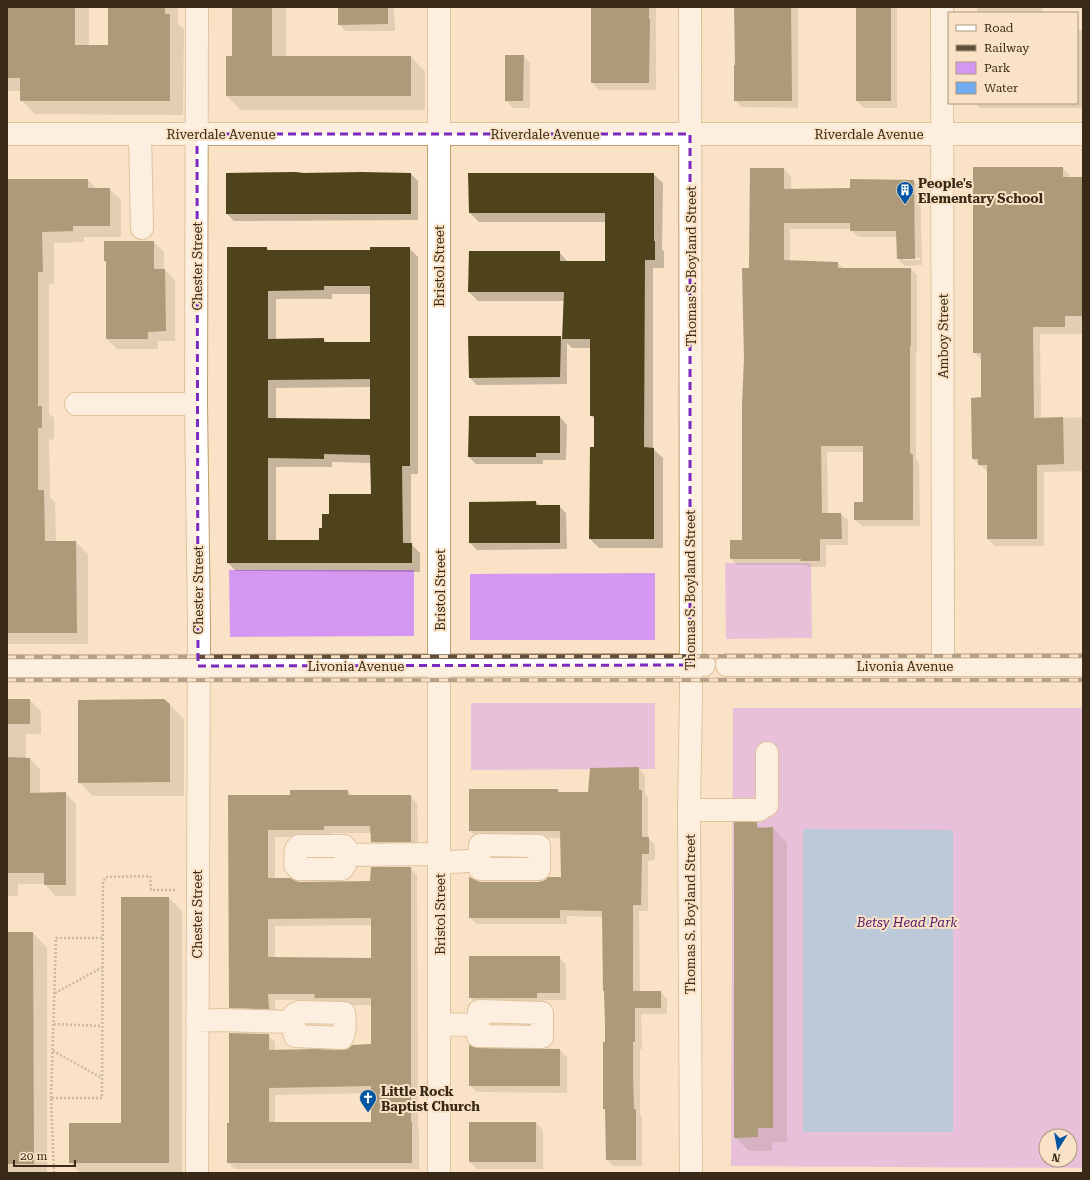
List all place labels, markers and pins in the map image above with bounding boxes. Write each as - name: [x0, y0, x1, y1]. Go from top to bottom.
- place label: People's Elementary School: [918, 176, 1044, 206]
- building icon: People's Elementary School: [895, 180, 915, 205]
- place label: Little Rock Baptist Church: [381, 1084, 480, 1114]
- church icon: Little Rock Baptist Church: [358, 1088, 378, 1113]

